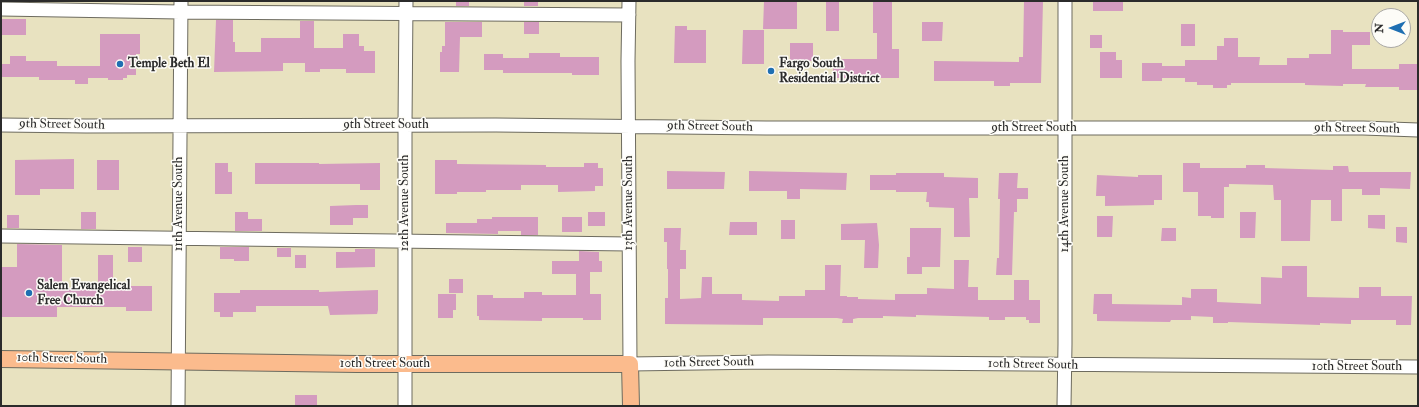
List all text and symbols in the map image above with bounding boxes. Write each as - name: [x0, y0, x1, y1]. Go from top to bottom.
- north arrow: [1371, 8, 1411, 48]
- text: N: [1373, 23, 1386, 33]
- place label: Temple Beth El: [128, 56, 210, 72]
- place label: Fargo South Residential District: [779, 56, 879, 87]
- marker: Temple Beth El: [115, 59, 125, 69]
- marker: Fargo South Residential District: [766, 66, 776, 76]
- street label: 9th Street South: [19, 116, 105, 134]
- street label: 9th Street South: [343, 117, 429, 133]
- street label: 9th Street South: [667, 118, 753, 136]
- street label: 9th Street South: [991, 120, 1077, 136]
- street label: 9th Street South: [1314, 120, 1400, 138]
- street label: 12th Avenue South: [397, 155, 413, 251]
- street label: 13th Avenue South: [621, 156, 637, 250]
- street label: 14th Avenue South: [1057, 156, 1073, 252]
- street label: 11th Avenue South: [171, 157, 187, 251]
- place label: Salem Evangelical Free Church: [37, 278, 130, 309]
- marker: Salem Evangelical Free Church: [24, 288, 34, 298]
- street label: 10th Street South: [17, 350, 107, 368]
- street label: 10th Street South: [664, 354, 754, 372]
- street label: 10th Street South: [340, 356, 430, 372]
- street label: 10th Street South: [988, 356, 1078, 374]
- street label: 10th Street South: [1312, 359, 1402, 375]

